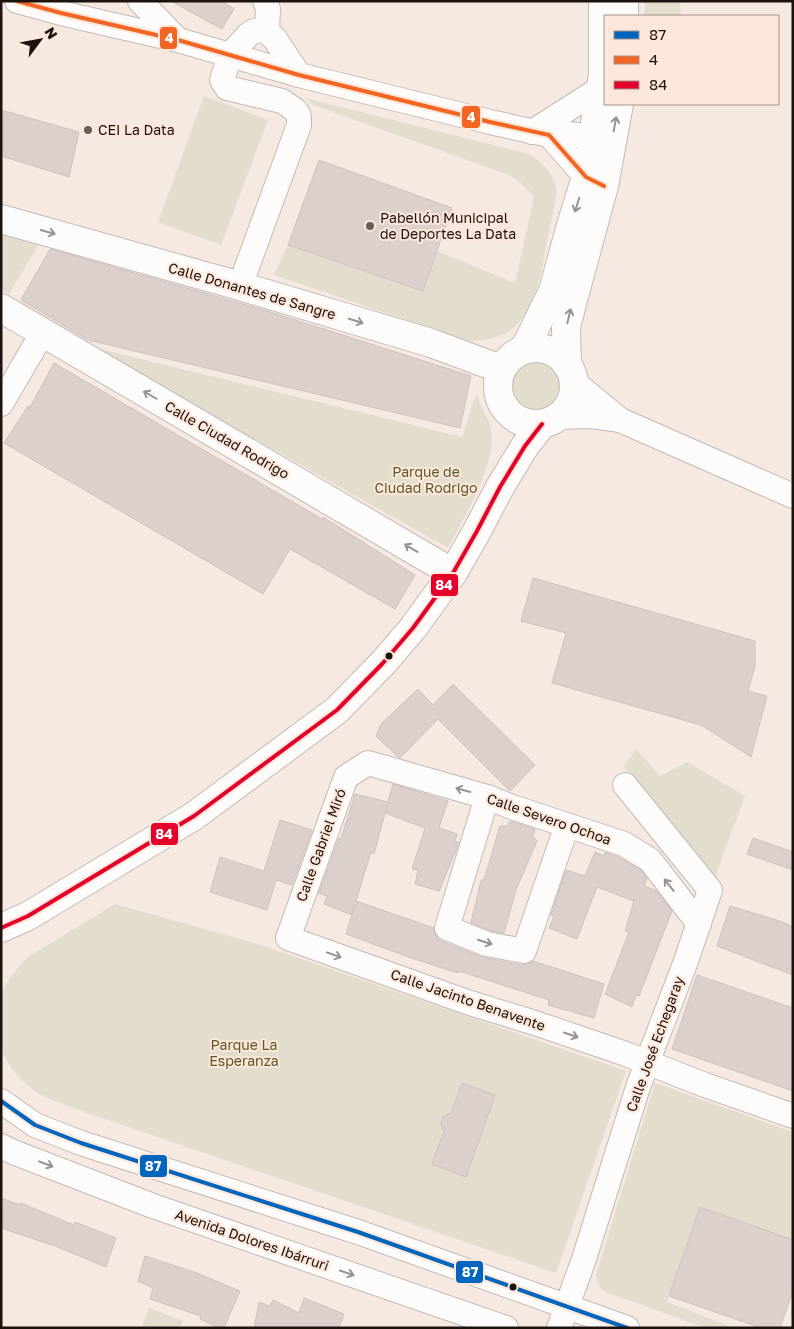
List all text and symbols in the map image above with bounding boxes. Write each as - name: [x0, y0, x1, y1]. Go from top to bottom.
- north arrow: [15, 15, 65, 65]
- legend: [604, 15, 779, 105]
- text: N: [41, 24, 61, 42]
- text: 87: [649, 25, 666, 43]
- line badge: 4: [159, 26, 178, 50]
- text: 4: [165, 29, 174, 46]
- text: 4: [649, 50, 658, 68]
- text: 84: [649, 75, 667, 93]
- line badge: 4: [461, 105, 481, 129]
- text: 4: [467, 108, 476, 125]
- one-way arrow: [611, 117, 621, 133]
- place label: CEI La Data: [98, 121, 175, 138]
- marker: CEI La Data: [82, 124, 94, 136]
- one-way arrow: [572, 196, 582, 212]
- place label: Pabellón Municipal de Deportes La Data: [380, 209, 516, 242]
- marker: Pabellón Municipal de Deportes La Data: [364, 220, 376, 232]
- one-way arrow: [40, 228, 56, 237]
- street label: Calle Donantes de Sangre: [166, 258, 338, 323]
- one-way arrow: [565, 309, 574, 325]
- one-way arrow: [347, 316, 363, 326]
- one-way arrow: [144, 389, 158, 399]
- street label: Calle Ciudad Rodrigo: [162, 397, 292, 482]
- park label: Parque de Ciudad Rodrigo: [375, 463, 477, 496]
- one-way arrow: [404, 543, 418, 553]
- line badge: 84: [430, 573, 459, 597]
- text: 84: [435, 576, 453, 593]
- unlabelled marker: [384, 651, 394, 661]
- one-way arrow: [455, 784, 471, 794]
- street label: Calle Gabriel Miró: [292, 786, 349, 904]
- street label: Calle Severo Ochoa: [485, 789, 614, 848]
- line badge: 84: [150, 822, 179, 846]
- text: 84: [155, 825, 173, 842]
- one-way arrow: [664, 879, 675, 892]
- one-way arrow: [477, 938, 492, 947]
- one-way arrow: [326, 950, 342, 960]
- street label: Calle Jacinto Benavente: [389, 965, 548, 1034]
- street label: Calle José Echegaray: [622, 974, 687, 1114]
- one-way arrow: [562, 1031, 578, 1040]
- park label: Parque La Esperanza: [209, 1036, 279, 1069]
- line badge: 87: [139, 1154, 168, 1178]
- text: 87: [145, 1157, 162, 1174]
- one-way arrow: [38, 1160, 53, 1170]
- street label: Avenida Dolores Ibárruri: [173, 1205, 331, 1274]
- line badge: 87: [455, 1260, 484, 1284]
- text: 87: [462, 1263, 479, 1280]
- one-way arrow: [339, 1269, 354, 1278]
- unlabelled marker: [508, 1282, 518, 1292]

